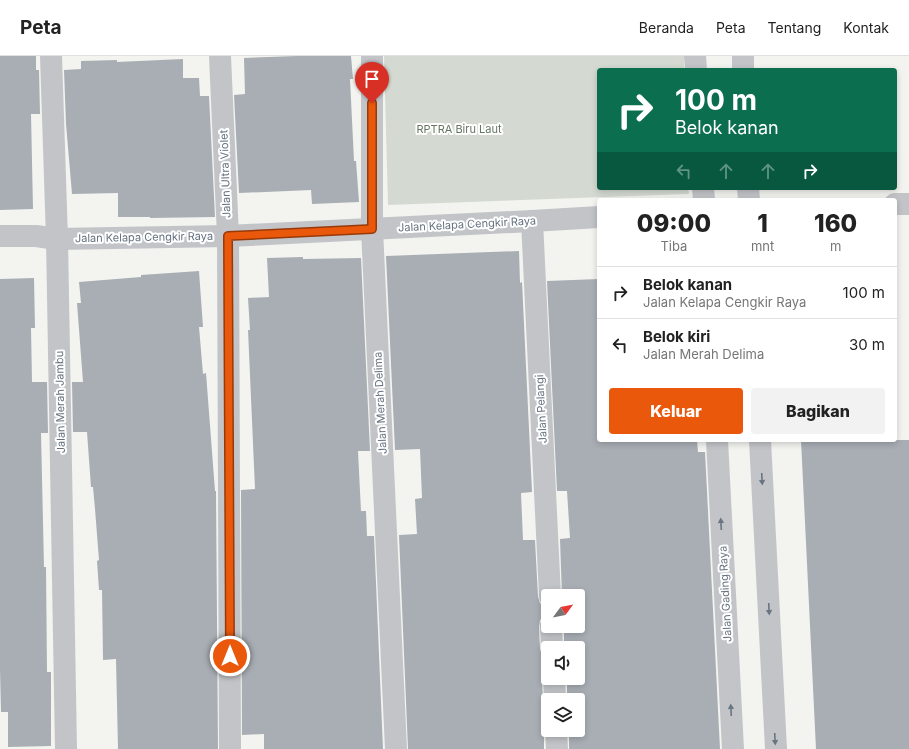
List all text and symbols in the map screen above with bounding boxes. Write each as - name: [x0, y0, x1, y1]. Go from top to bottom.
- text: Peta: [20, 16, 62, 39]
- text: Beranda: [639, 19, 694, 36]
- text: Peta: [716, 19, 746, 36]
- text: Tentang: [768, 19, 821, 36]
- text: Kontak: [843, 19, 889, 36]
- pin: [355, 62, 389, 103]
- icon: arrive: [361, 68, 383, 90]
- text: 100 m: [675, 83, 757, 117]
- icon: right: [609, 84, 661, 136]
- text: Belok kanan: [675, 117, 779, 138]
- park label: RPTRA Biru Laut: [416, 122, 502, 136]
- street label: Jalan Ultra Violet: [216, 129, 234, 218]
- icon: left: [673, 160, 695, 182]
- icon: ahead: [715, 160, 737, 182]
- icon: ahead: [757, 160, 779, 182]
- icon: right: [799, 160, 821, 182]
- text: 09:00: [637, 209, 711, 238]
- text: 1: [757, 209, 768, 238]
- text: 160: [814, 209, 857, 238]
- street label: Jalan Kelapa Cengkir Raya: [398, 213, 536, 235]
- street label: Jalan Kelapa Cengkir Raya: [75, 229, 213, 245]
- text: Tiba: [660, 238, 687, 254]
- text: mnt: [751, 238, 774, 254]
- text: m: [830, 238, 841, 254]
- text: Belok kanan: [643, 275, 732, 294]
- icon: right: [609, 282, 631, 304]
- text: 100 m: [843, 283, 885, 302]
- text: Jalan Kelapa Cengkir Raya: [643, 294, 806, 310]
- text: Belok kiri: [643, 327, 710, 346]
- icon: left: [609, 334, 631, 356]
- text: 30 m: [849, 335, 885, 354]
- text: Jalan Merah Delima: [643, 346, 764, 362]
- street label: Jalan Merah Jambu: [52, 351, 68, 453]
- street label: Jalan Merah Delima: [370, 351, 390, 455]
- street label: Jalan Pelangi: [532, 374, 550, 444]
- button: Keluar: [609, 388, 743, 434]
- button: Bagikan: [751, 388, 885, 434]
- one-way arrow: [759, 473, 766, 485]
- one-way arrow: [718, 518, 725, 530]
- street label: Jalan Gading Raya: [715, 546, 735, 642]
- north arrow: [541, 589, 585, 633]
- map controls: [541, 589, 585, 737]
- one-way arrow: [765, 603, 772, 615]
- position arrow: [209, 635, 251, 677]
- button: sound: [541, 641, 585, 685]
- button: layers: [541, 693, 585, 737]
- one-way arrow: [728, 703, 734, 716]
- one-way arrow: [772, 733, 778, 746]

